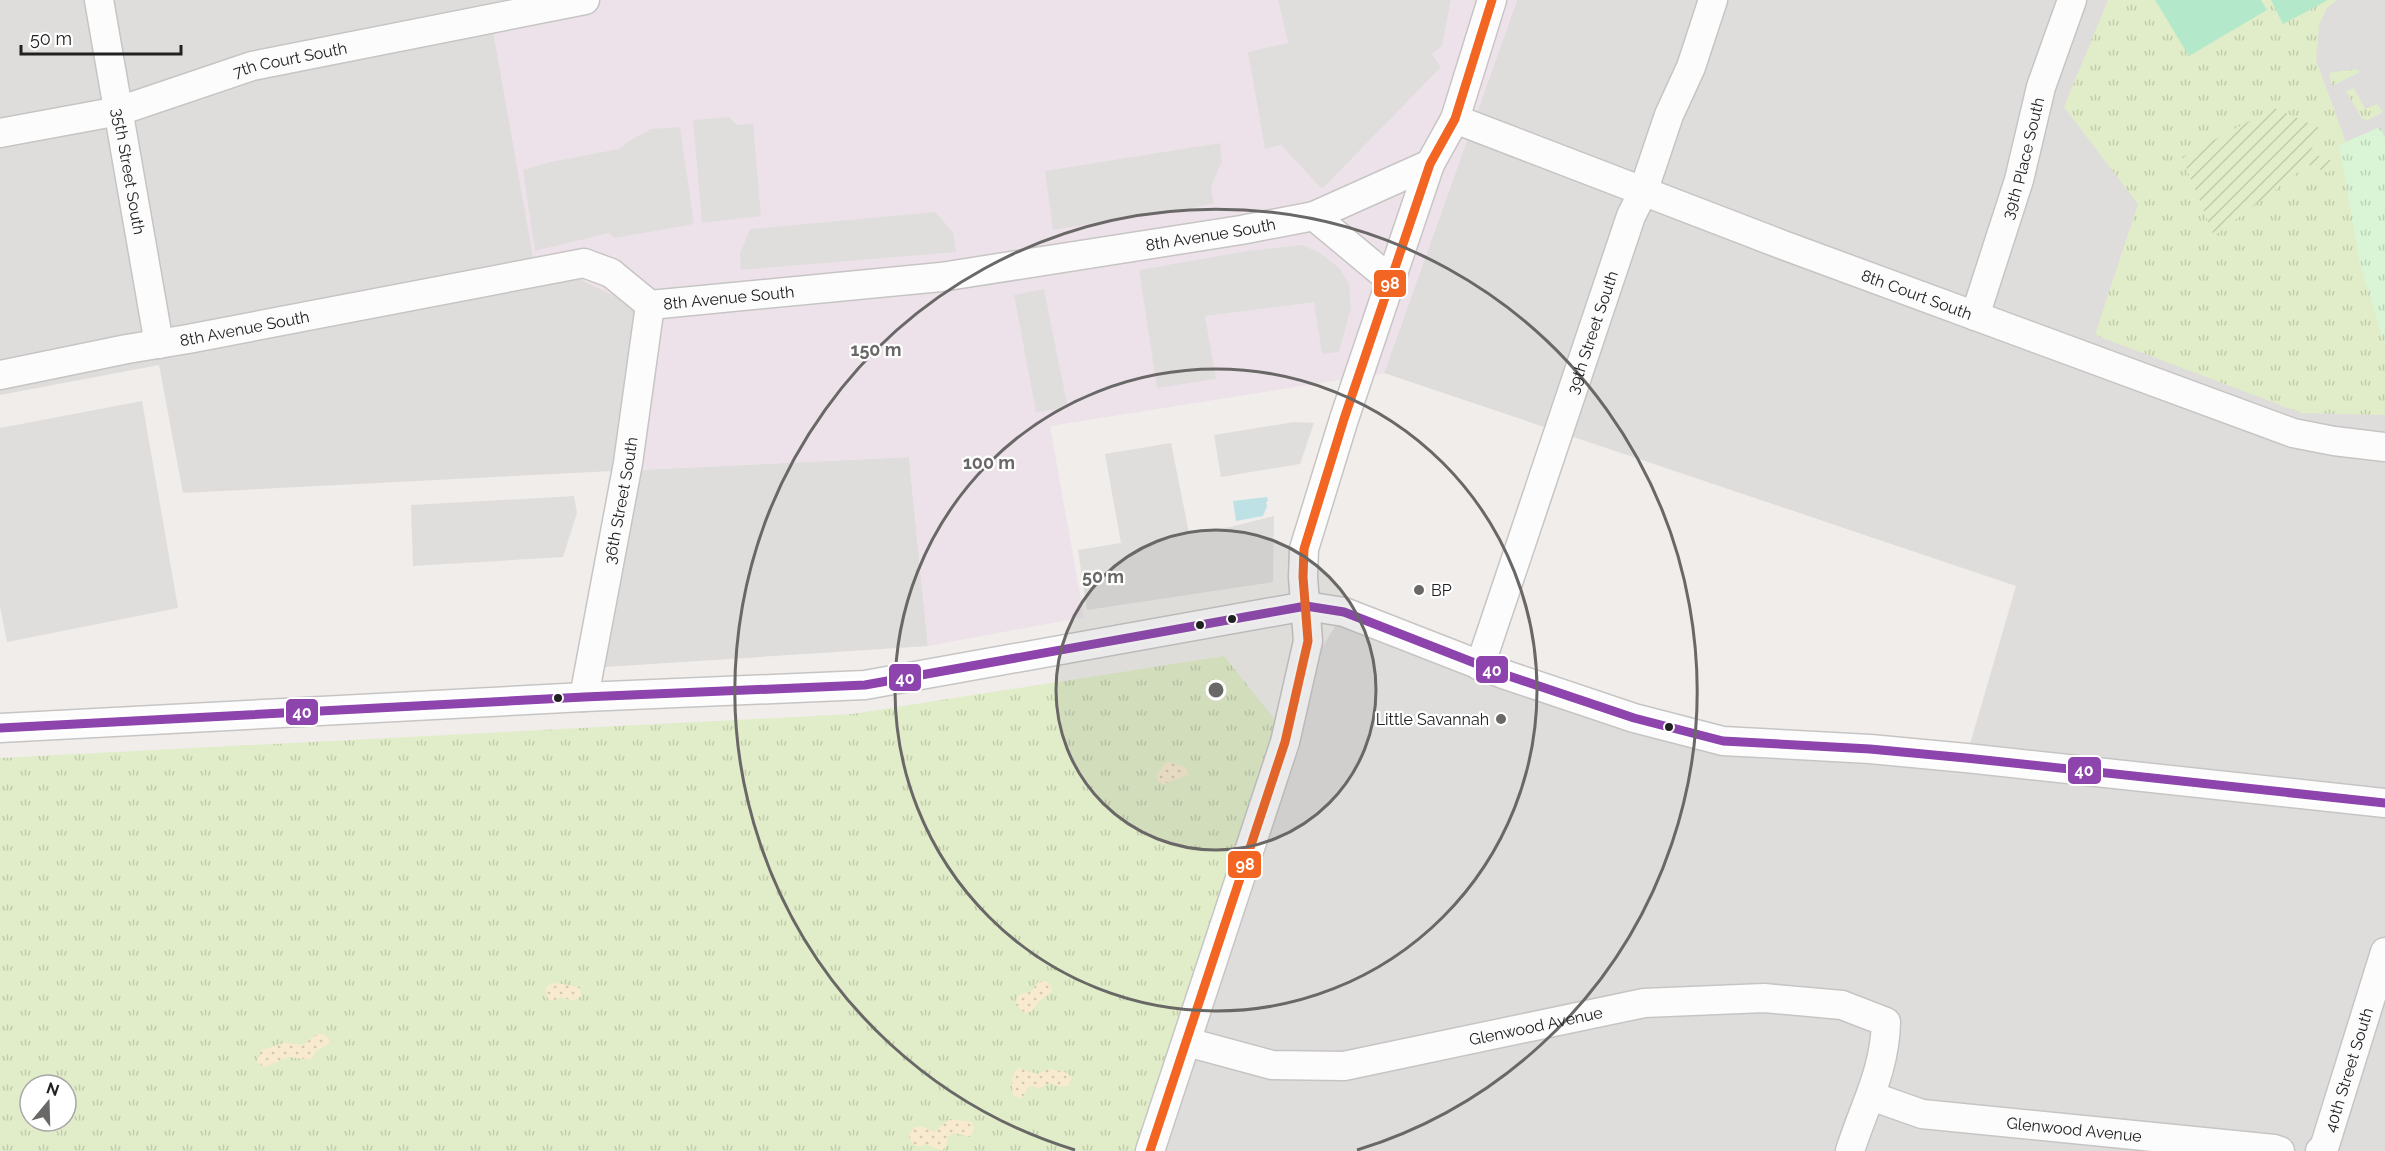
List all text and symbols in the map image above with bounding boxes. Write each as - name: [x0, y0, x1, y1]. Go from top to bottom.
- scale bar: [21, 18, 182, 56]
- text: 50 m: [30, 28, 72, 49]
- street label: 7th Court South: [231, 38, 349, 81]
- street label: 39th Place South: [1997, 95, 2048, 222]
- street label: 35th Street South: [109, 107, 149, 236]
- street label: 8th Avenue South: [1144, 214, 1277, 254]
- street label: 8th Court South: [1859, 265, 1975, 323]
- street label: 39th Street South: [1562, 268, 1621, 396]
- line badge: 98: [1373, 269, 1407, 298]
- text: 98: [1380, 274, 1400, 293]
- street label: 8th Avenue South: [662, 282, 795, 313]
- street label: 8th Avenue South: [178, 306, 311, 350]
- text: 150 m: [851, 339, 902, 360]
- street label: 36th Street South: [600, 436, 641, 566]
- text: 100 m: [963, 452, 1015, 473]
- text: 50 m: [1082, 566, 1124, 587]
- place label: BP: [1431, 581, 1452, 600]
- marker: BP: [1412, 583, 1426, 597]
- unlabelled marker: [1226, 613, 1238, 625]
- unlabelled marker: [1194, 619, 1206, 631]
- line badge: 40: [1475, 655, 1509, 684]
- text: 40: [1483, 661, 1502, 680]
- line badge: 40: [888, 663, 922, 692]
- text: 40: [896, 669, 915, 688]
- centre of rings: [1206, 680, 1226, 700]
- unlabelled marker: [552, 692, 564, 704]
- line badge: 40: [285, 698, 319, 726]
- text: 40: [293, 703, 312, 722]
- place label: Little Savannah: [1376, 710, 1489, 729]
- marker: Little Savannah: [1494, 712, 1508, 726]
- unlabelled marker: [1663, 721, 1675, 733]
- line badge: 40: [2067, 756, 2102, 785]
- text: 40: [2075, 761, 2094, 780]
- line badge: 98: [1227, 850, 1262, 879]
- text: 98: [1235, 855, 1255, 874]
- street label: Glenwood Avenue: [1467, 1002, 1604, 1049]
- street label: 40th Street South: [2320, 1005, 2377, 1134]
- north arrow: [18, 1073, 78, 1133]
- text: N: [44, 1078, 62, 1100]
- street label: Glenwood Avenue: [2006, 1113, 2143, 1145]

